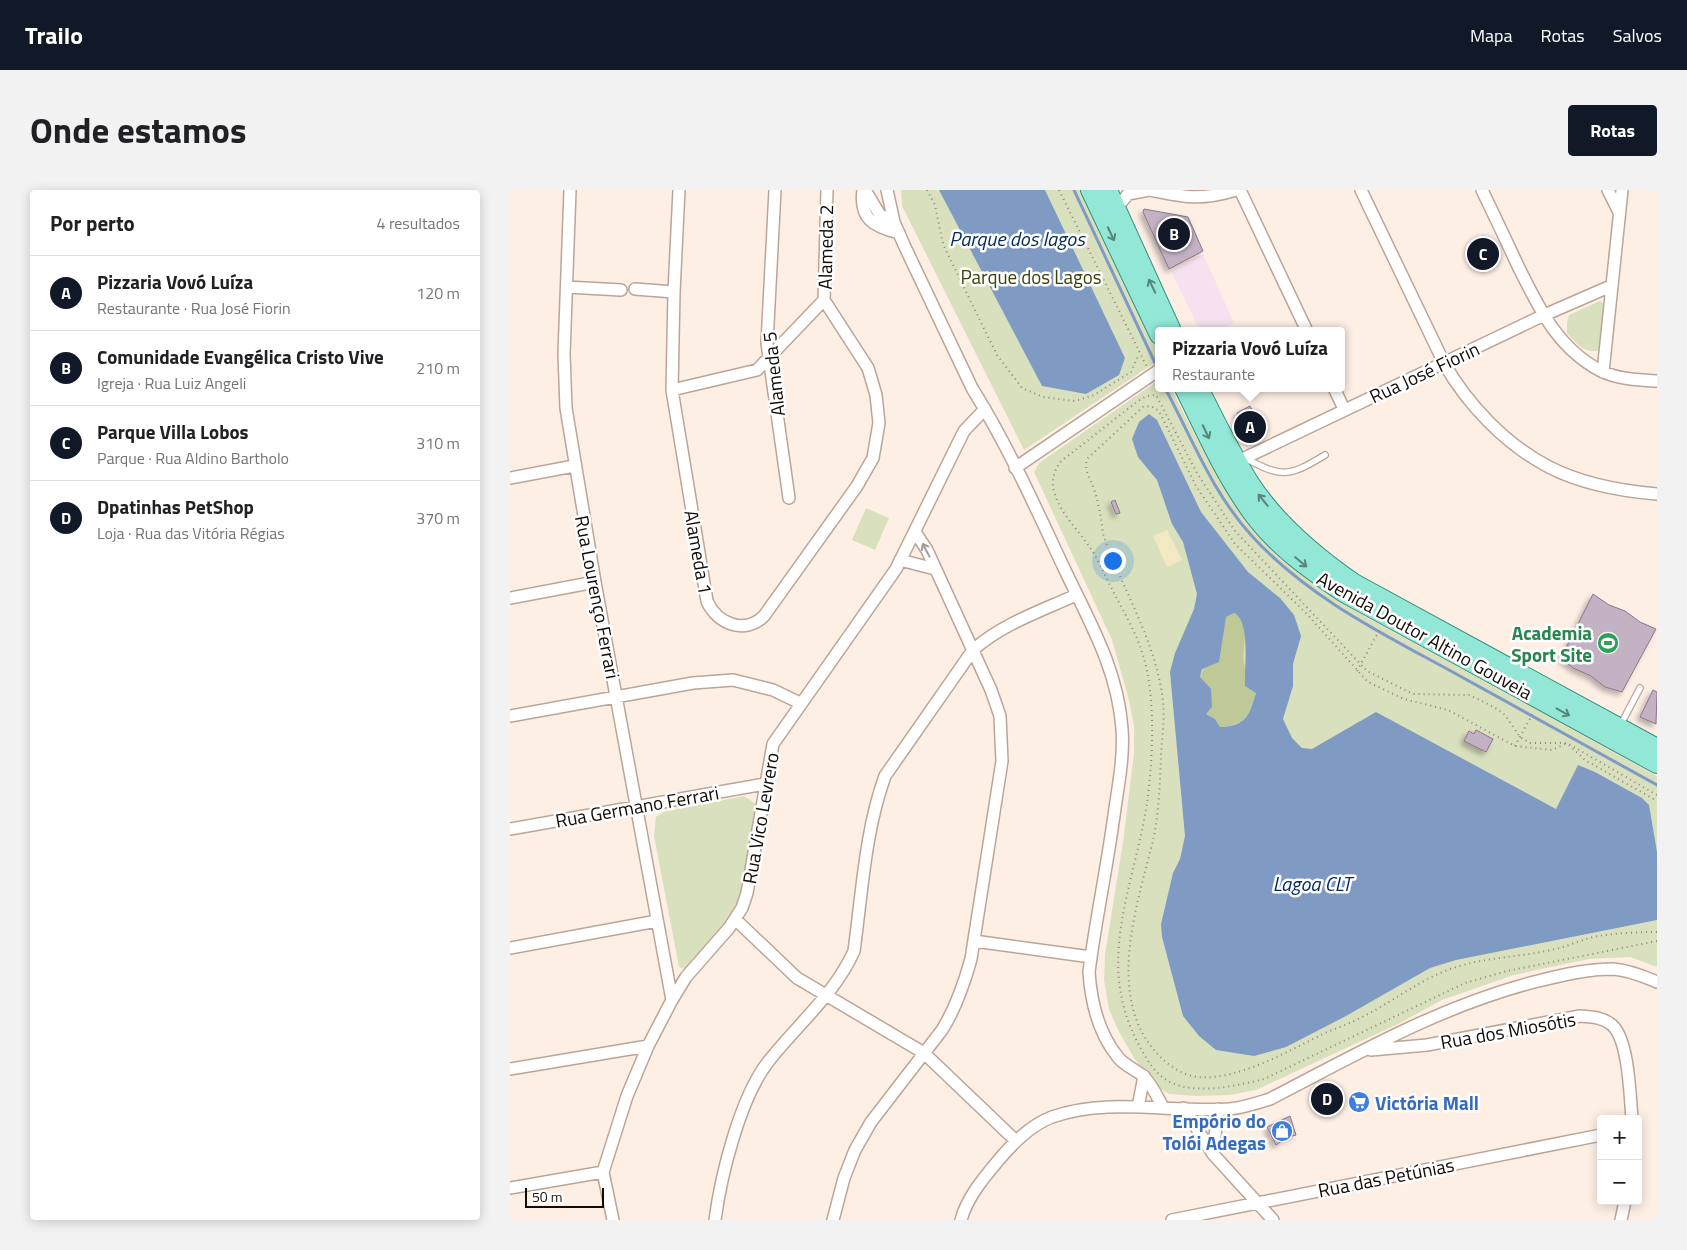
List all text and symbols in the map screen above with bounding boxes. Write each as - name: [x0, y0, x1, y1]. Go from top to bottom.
- text: Trailo: [25, 17, 83, 53]
- text: Mapa: [1470, 22, 1513, 49]
- text: Rotas: [1541, 22, 1585, 49]
- text: Salvos: [1613, 22, 1662, 49]
- text: Onde estamos: [30, 103, 246, 157]
- button: Rotas: [1568, 105, 1657, 156]
- street label: Alameda 2: [810, 204, 840, 290]
- text: Por perto: [50, 207, 135, 239]
- text: 4 resultados: [376, 211, 460, 235]
- pin: B: [1158, 215, 1190, 253]
- water label: Parque dos lagos: [949, 223, 1086, 254]
- one-way arrow: [1107, 226, 1116, 241]
- pin: C: [1467, 235, 1499, 273]
- park label: Parque dos Lagos: [960, 262, 1102, 291]
- text: Pizzaria Vovó Luíza: [97, 267, 253, 296]
- one-way arrow: [1147, 279, 1157, 294]
- text: A: [61, 281, 71, 305]
- text: 120 m: [416, 281, 460, 305]
- text: Restaurante · Rua José Fiorin: [97, 296, 291, 320]
- popup: [1155, 327, 1345, 392]
- street label: Alameda 5: [754, 330, 792, 418]
- text: Pizzaria Vovó Luíza: [1172, 333, 1328, 362]
- street label: Rua José Fiorin: [1364, 334, 1484, 410]
- text: Comunidade Evangélica Cristo Vive: [97, 342, 384, 371]
- text: B: [61, 356, 71, 380]
- text: 210 m: [416, 356, 460, 380]
- text: Restaurante: [1172, 362, 1255, 386]
- text: Igreja · Rua Luiz Angeli: [97, 371, 246, 395]
- pin: A: [1234, 408, 1266, 446]
- text: Parque Villa Lobos: [97, 417, 249, 446]
- one-way arrow: [1201, 424, 1211, 439]
- text: C: [62, 431, 70, 455]
- text: 310 m: [416, 431, 460, 455]
- text: Parque · Rua Aldino Bartholo: [97, 446, 289, 470]
- text: Dpatinhas PetShop: [97, 492, 254, 521]
- one-way arrow: [1258, 494, 1269, 507]
- text: D: [61, 506, 71, 530]
- text: 370 m: [416, 506, 460, 530]
- street label: Alameda 1: [677, 508, 721, 596]
- street label: Rua Lourenço Ferrari: [568, 513, 628, 681]
- text: Loja · Rua das Vitória Régias: [97, 521, 285, 545]
- one-way arrow: [921, 543, 930, 558]
- your location: [1100, 548, 1126, 574]
- one-way arrow: [1294, 556, 1307, 567]
- street label: Avenida Doutor Altino Gouveia: [1312, 564, 1538, 707]
- place label: Academia Sport Site: [1511, 618, 1592, 669]
- sports icon: Academia Sport Site: [1596, 631, 1620, 655]
- one-way arrow: [1555, 708, 1569, 718]
- street label: Rua Vico Levrero: [734, 750, 786, 886]
- street label: Rua Germano Ferrari: [553, 777, 721, 835]
- water label: Lagoa CLT: [1273, 868, 1355, 899]
- street label: Rua dos Miosótis: [1438, 1004, 1578, 1056]
- pin: D: [1311, 1080, 1343, 1118]
- place label: Victória Mall: [1375, 1088, 1479, 1117]
- supermarket icon: Victória Mall: [1347, 1090, 1371, 1114]
- place label: Empório do Tolói Adegas: [1163, 1106, 1266, 1157]
- map controls: [1597, 1115, 1642, 1205]
- button: +: [1597, 1115, 1642, 1160]
- shop icon: Empório do Tolói Adegas: [1270, 1119, 1294, 1143]
- street label: Rua das Petúnias: [1315, 1150, 1457, 1204]
- button: −: [1597, 1160, 1642, 1205]
- scale bar: [525, 1185, 604, 1208]
- text: 50 m: [532, 1186, 562, 1207]

